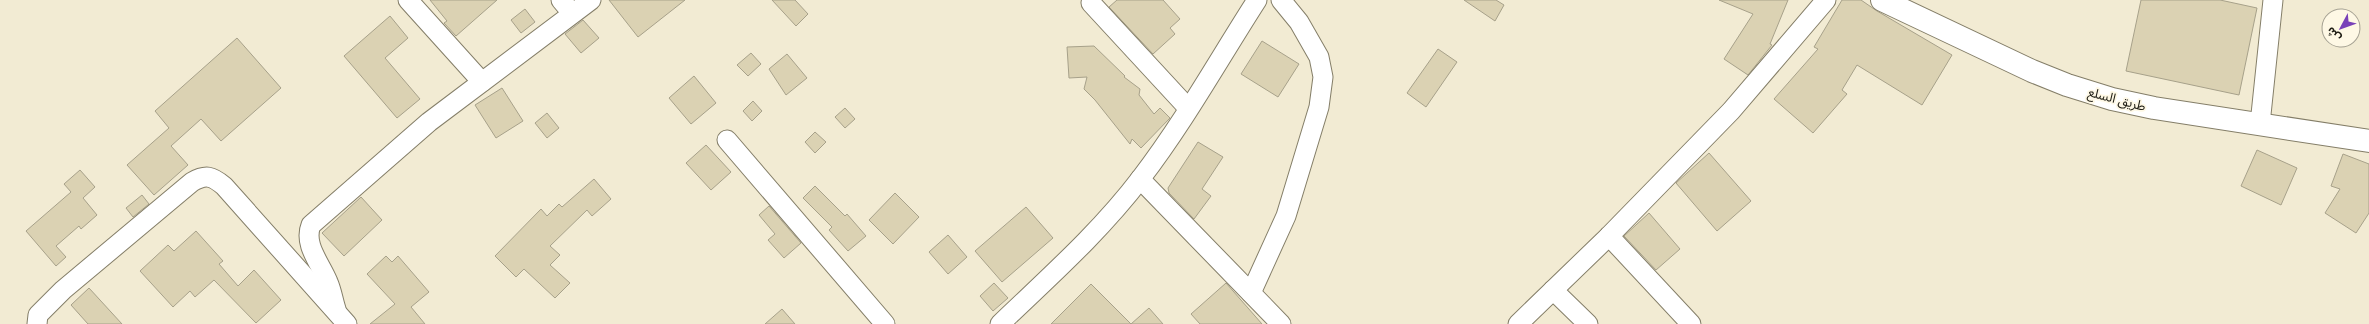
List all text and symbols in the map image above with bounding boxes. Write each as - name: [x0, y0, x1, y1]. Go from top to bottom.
- north arrow: [2321, 8, 2361, 48]
- text: ش: [2324, 24, 2344, 44]
- street label: طريق السلع: [2086, 84, 2148, 117]

